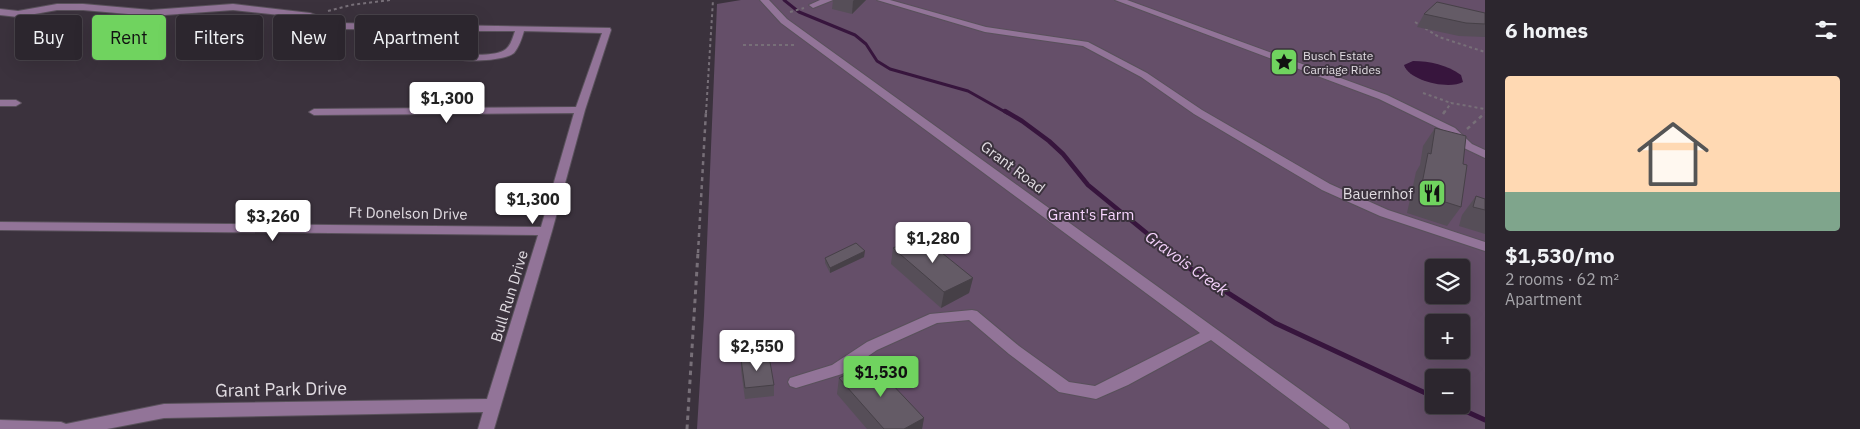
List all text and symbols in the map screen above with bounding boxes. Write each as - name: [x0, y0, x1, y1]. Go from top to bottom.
- chip: Buy: [15, 15, 82, 60]
- chip: Rent: [92, 15, 166, 60]
- chip: Filters: [176, 15, 263, 60]
- chip: New: [273, 15, 345, 60]
- chip: Apartment: [355, 15, 478, 60]
- text: 6 homes: [1505, 16, 1588, 44]
- icon: filters: [1812, 16, 1840, 44]
- place icon: Busch Estate Carriage Rides: [1269, 47, 1299, 77]
- place label: Busch Estate Carriage Rides: [1303, 48, 1381, 77]
- pin: $1,300: [406, 82, 488, 124]
- text: $1,300: [421, 88, 473, 108]
- icon: home: [1628, 109, 1718, 199]
- street label: Grant Road: [977, 137, 1049, 197]
- restaurant icon: Bauernhof: [1417, 178, 1447, 208]
- pin: $1,300: [492, 182, 574, 225]
- place label: Bauernhof: [1343, 184, 1413, 203]
- text: $1,300: [507, 189, 559, 209]
- pin: $3,260: [232, 200, 314, 242]
- street label: Ft Donelson Drive: [348, 202, 468, 224]
- park label: Grant's Farm: [1048, 205, 1134, 224]
- text: $3,260: [247, 206, 299, 226]
- pin: $1,280: [892, 222, 974, 264]
- water label: Gravois Creek: [1142, 226, 1233, 300]
- text: $1,280: [907, 228, 959, 248]
- text: $1,530/mo: [1505, 241, 1615, 269]
- street label: Bull Run Drive: [486, 248, 532, 344]
- map controls: [1425, 259, 1470, 414]
- button: layers: [1425, 259, 1470, 304]
- text: 2 rooms · 62 m²: [1505, 269, 1619, 289]
- text: Apartment: [1505, 289, 1582, 309]
- button: +: [1425, 314, 1470, 359]
- pin: $2,550: [716, 330, 798, 372]
- text: $2,550: [731, 336, 783, 356]
- pin: $1,530: [840, 356, 922, 398]
- text: $1,530: [855, 362, 907, 382]
- button: −: [1425, 369, 1470, 414]
- street label: Grant Park Drive: [215, 376, 347, 402]

